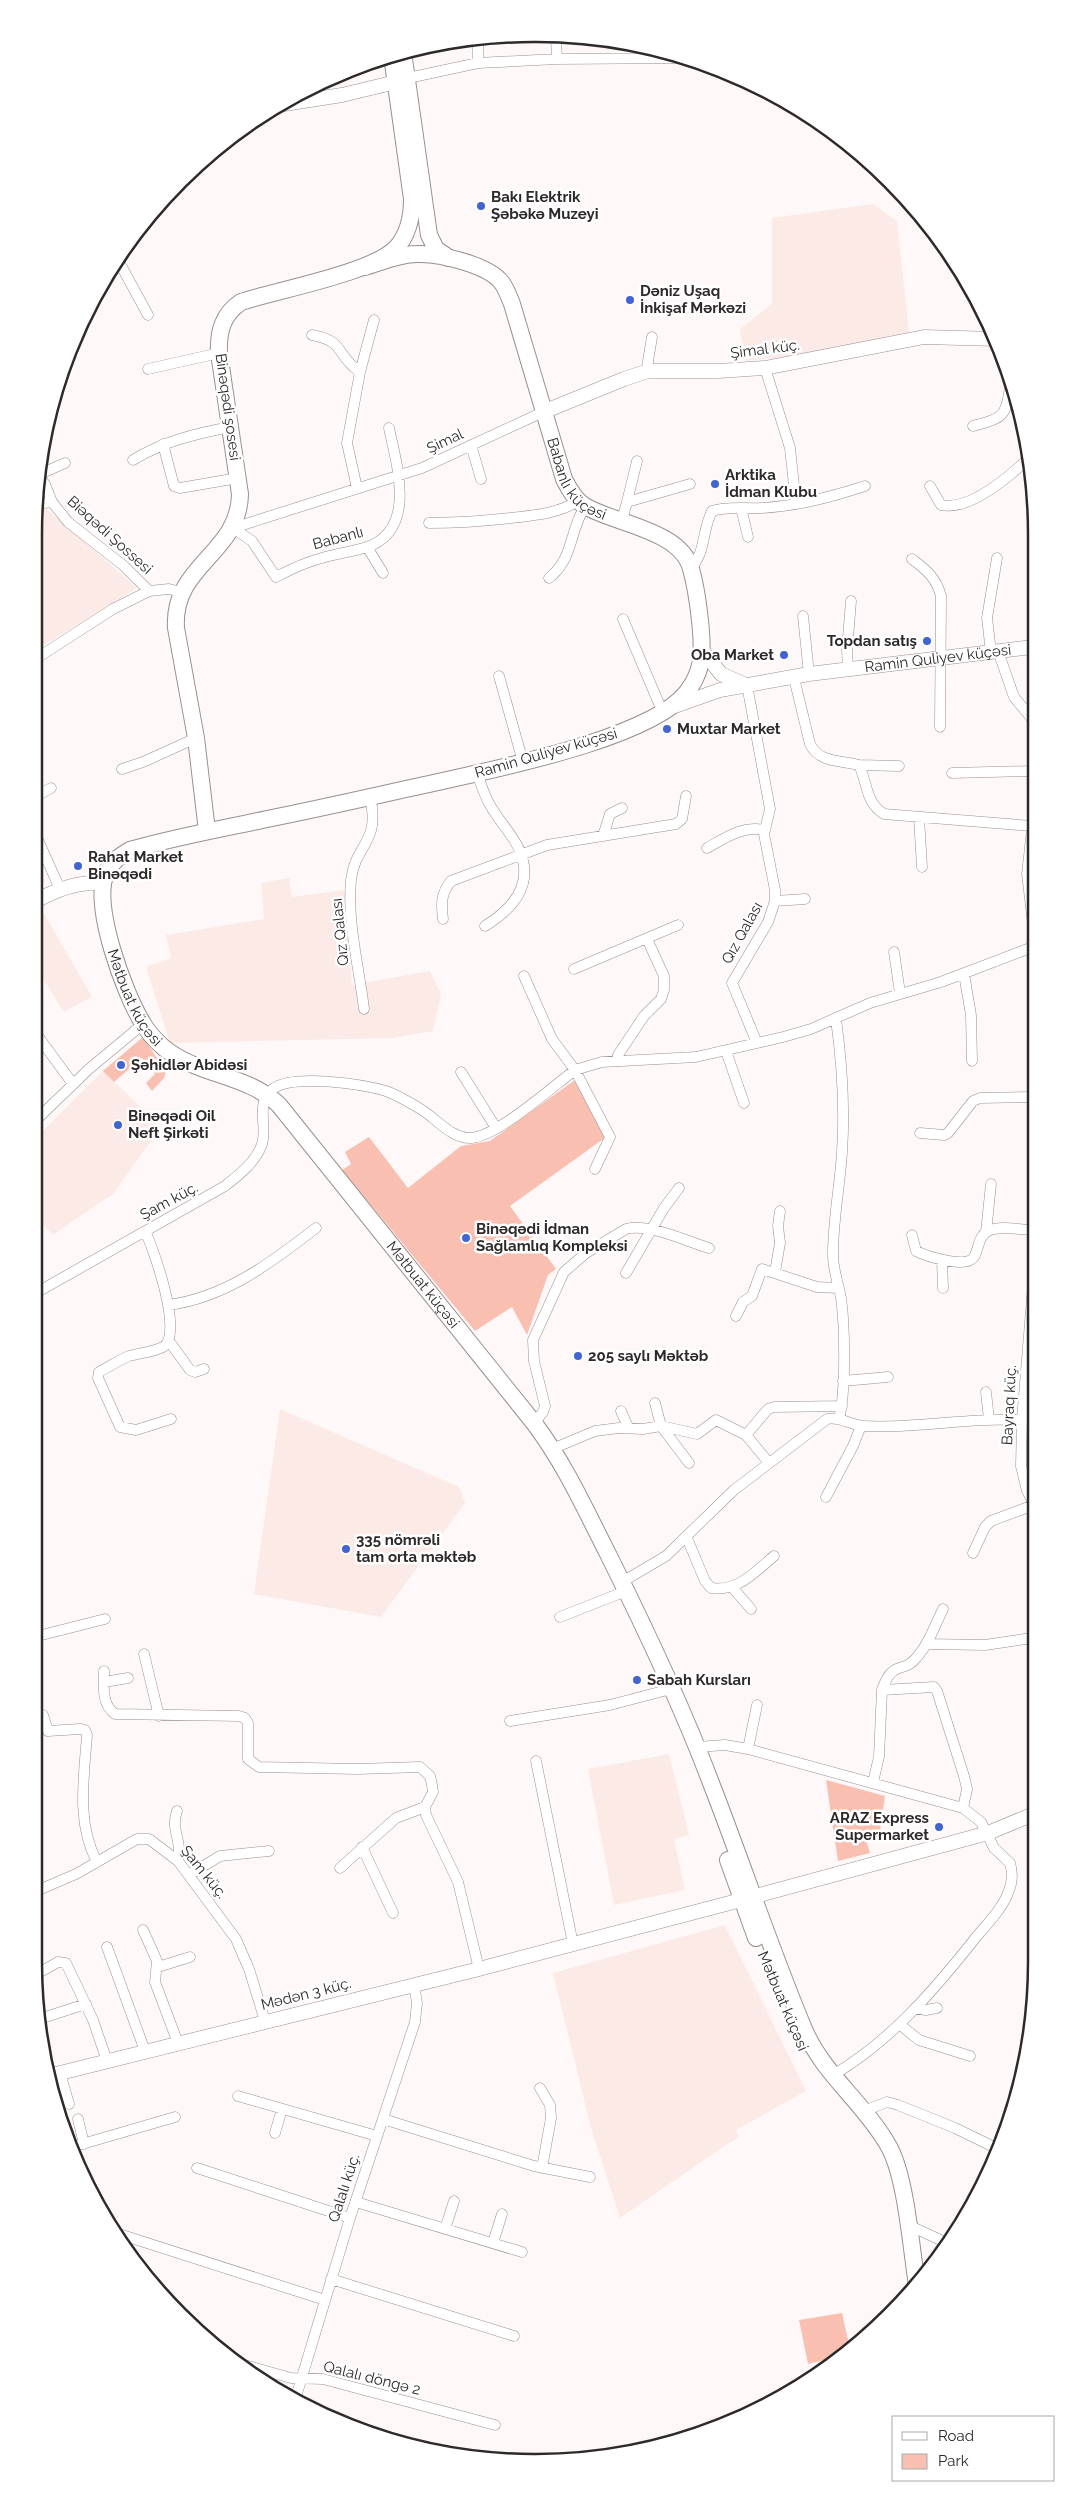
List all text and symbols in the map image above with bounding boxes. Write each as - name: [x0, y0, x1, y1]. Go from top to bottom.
- place label: Bakı Elektrik Şəbəkə Muzeyi: [491, 188, 599, 223]
- marker: Bakı Elektrik Şəbəkə Muzeyi: [475, 200, 487, 212]
- place label: Dəniz Uşaq İnkişaf Mərkəzi: [640, 282, 746, 317]
- marker: Dəniz Uşaq İnkişaf Mərkəzi: [624, 294, 636, 306]
- street label: Şimal küç.: [729, 336, 801, 362]
- street label: Binəqədi şosesi: [212, 352, 244, 462]
- street label: Şimal: [424, 424, 467, 457]
- street label: Babanlı küçəsi: [543, 436, 609, 524]
- place label: Arktika İdman Klubu: [725, 466, 817, 501]
- marker: Arktika İdman Klubu: [709, 478, 721, 490]
- street label: Biəqədi Şossesi: [64, 492, 156, 578]
- street label: Babanlı: [311, 523, 365, 553]
- place label: Topdan satış: [827, 632, 917, 650]
- marker: Topdan satış: [921, 635, 933, 647]
- street label: Ramin Quliyev küçəsi: [864, 641, 1012, 676]
- place label: Oba Market: [691, 646, 774, 664]
- marker: Oba Market: [778, 649, 790, 661]
- place label: Muxtar Market: [677, 720, 781, 738]
- marker: Muxtar Market: [661, 723, 673, 735]
- street label: Ramin Quliyev küçəsi: [473, 724, 619, 782]
- place label: Rahat Market Binəqədi: [88, 848, 184, 883]
- marker: Rahat Market Binəqədi: [72, 860, 84, 872]
- street label: Qız Qalası: [328, 897, 352, 967]
- street label: Qız Qalası: [718, 899, 766, 967]
- street label: Mətbuat küçəsi: [104, 947, 166, 1050]
- place label: Şəhidlər Abidəsi: [131, 1056, 247, 1074]
- marker: Şəhidlər Abidəsi: [115, 1059, 127, 1071]
- place label: Binəqədi Oil Neft Şirkəti: [128, 1107, 216, 1142]
- marker: Binəqədi Oil Neft Şirkəti: [112, 1119, 124, 1131]
- street label: Şam küç.: [137, 1178, 201, 1224]
- place label: Binəqədi İdman Sağlamlıq Kompleksi: [476, 1220, 628, 1255]
- marker: Binəqədi İdman Sağlamlıq Kompleksi: [460, 1232, 472, 1244]
- street label: Mətbuat küçəsi: [383, 1237, 463, 1332]
- place label: 205 saylı Məktəb: [588, 1347, 709, 1365]
- marker: 205 saylı Məktəb: [572, 1350, 584, 1362]
- street label: Bayraq küç.: [998, 1364, 1020, 1446]
- place label: 335 nömrəli tam orta məktəb: [356, 1531, 477, 1566]
- marker: 335 nömrəli tam orta məktəb: [340, 1543, 352, 1555]
- place label: Sabah Kursları: [647, 1671, 751, 1689]
- marker: Sabah Kursları: [631, 1674, 643, 1686]
- place label: ARAZ Express Supermarket: [830, 1809, 929, 1844]
- marker: ARAZ Express Supermarket: [933, 1821, 945, 1833]
- street label: Şam küç.: [177, 1842, 231, 1902]
- street label: Mətbuat küçəsi: [754, 1949, 812, 2053]
- street label: Mədən 3 küç.: [259, 1974, 353, 2014]
- street label: Qalalı küç.: [325, 2152, 363, 2224]
- street label: Qalalı döngə 2: [322, 2357, 423, 2399]
- legend: [892, 2416, 1055, 2481]
- text: Road: [938, 2427, 974, 2445]
- text: Park: [938, 2452, 969, 2470]

